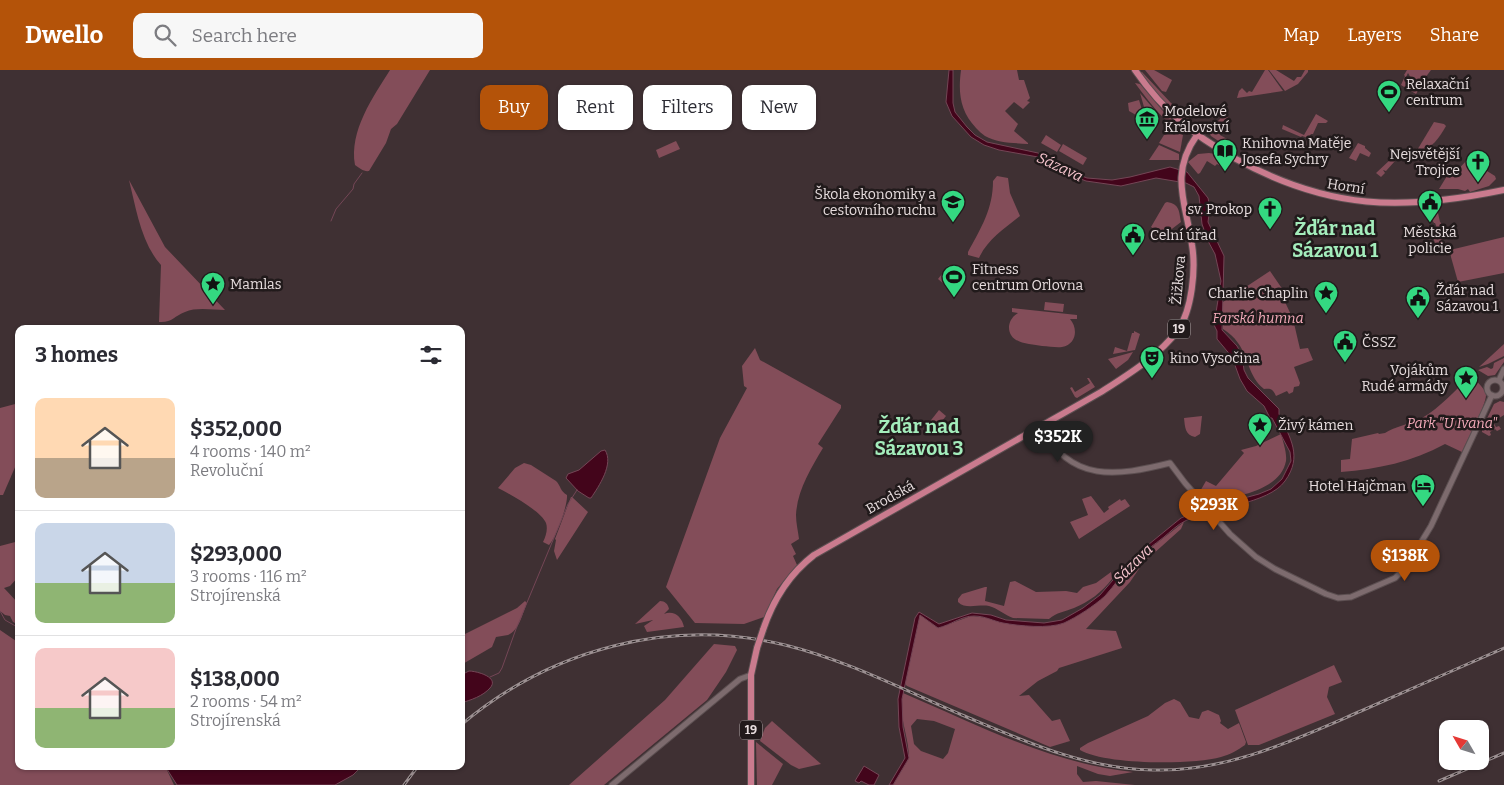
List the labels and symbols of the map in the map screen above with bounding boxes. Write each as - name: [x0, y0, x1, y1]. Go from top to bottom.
- place label: Relaxační centrum: [1406, 76, 1470, 109]
- sports icon: Relaxační centrum: [1376, 79, 1402, 113]
- place label: Modelové Království: [1164, 103, 1230, 136]
- museum icon: Modelové Království: [1134, 106, 1160, 140]
- place label: Knihovna Matěje Josefa Sychry: [1241, 135, 1352, 168]
- library icon: Knihovna Matěje Josefa Sychry: [1212, 138, 1238, 172]
- place label: Nejsvětější Trojice: [1390, 146, 1461, 179]
- water label: Sázava: [1034, 149, 1086, 185]
- church icon: Nejsvětější Trojice: [1465, 149, 1491, 183]
- street label: Horní: [1326, 175, 1367, 198]
- place label: Škola ekonomiky a cestovního ruchu: [814, 185, 936, 219]
- school or university icon: Škola ekonomiky a cestovního ruchu: [940, 189, 966, 223]
- public building icon: Městská policie: [1417, 189, 1443, 223]
- church icon: sv. Prokop: [1257, 196, 1283, 230]
- place label: sv. Prokop: [1187, 201, 1252, 218]
- district label: Žďár nad Sázavou 1: [1292, 216, 1379, 262]
- public building icon: Celní úřad: [1120, 222, 1146, 256]
- place label: Městská policie: [1403, 224, 1457, 257]
- place label: Celní úřad: [1150, 227, 1217, 244]
- street label: Žižkova: [1168, 254, 1189, 305]
- place label: Fitness centrum Orlovna: [972, 261, 1084, 294]
- sports icon: Fitness centrum Orlovna: [941, 264, 967, 298]
- place icon: Mamlas: [200, 271, 226, 305]
- place label: Mamlas: [230, 276, 281, 293]
- place icon: Charlie Chaplin: [1313, 280, 1339, 314]
- place label: Žďár nad Sázavou 1: [1436, 282, 1498, 315]
- place label: Charlie Chaplin: [1208, 285, 1308, 302]
- public building icon: Žďár nad Sázavou 1: [1405, 285, 1431, 319]
- park label: Farská humna: [1212, 310, 1304, 327]
- road number: 19: [1168, 320, 1190, 338]
- public building icon: ČSSZ: [1332, 329, 1358, 363]
- place label: ČSSZ: [1362, 333, 1396, 351]
- theatre icon: kino Vysočina: [1139, 345, 1165, 379]
- place label: kino Vysočina: [1170, 350, 1260, 367]
- place label: Vojákům Rudé armády: [1361, 362, 1449, 395]
- place icon: Vojákům Rudé armády: [1453, 365, 1479, 399]
- place icon: Živý kámen: [1247, 412, 1273, 446]
- district label: Žďár nad Sázavou 3: [875, 414, 964, 460]
- park label: Park "U Ivana": [1407, 415, 1498, 432]
- place label: Živý kámen: [1278, 417, 1354, 434]
- pin: $352K: [1023, 420, 1093, 463]
- hotel icon: Hotel Hajčman: [1410, 473, 1436, 507]
- street label: Brodská: [863, 477, 918, 518]
- place label: Hotel Hajčman: [1308, 478, 1406, 495]
- pin: $293K: [1179, 488, 1249, 531]
- water label: Sázava: [1109, 540, 1157, 588]
- pin: $138K: [1370, 540, 1440, 582]
- road number: 19: [740, 720, 762, 740]
- north arrow: [1439, 720, 1489, 770]

